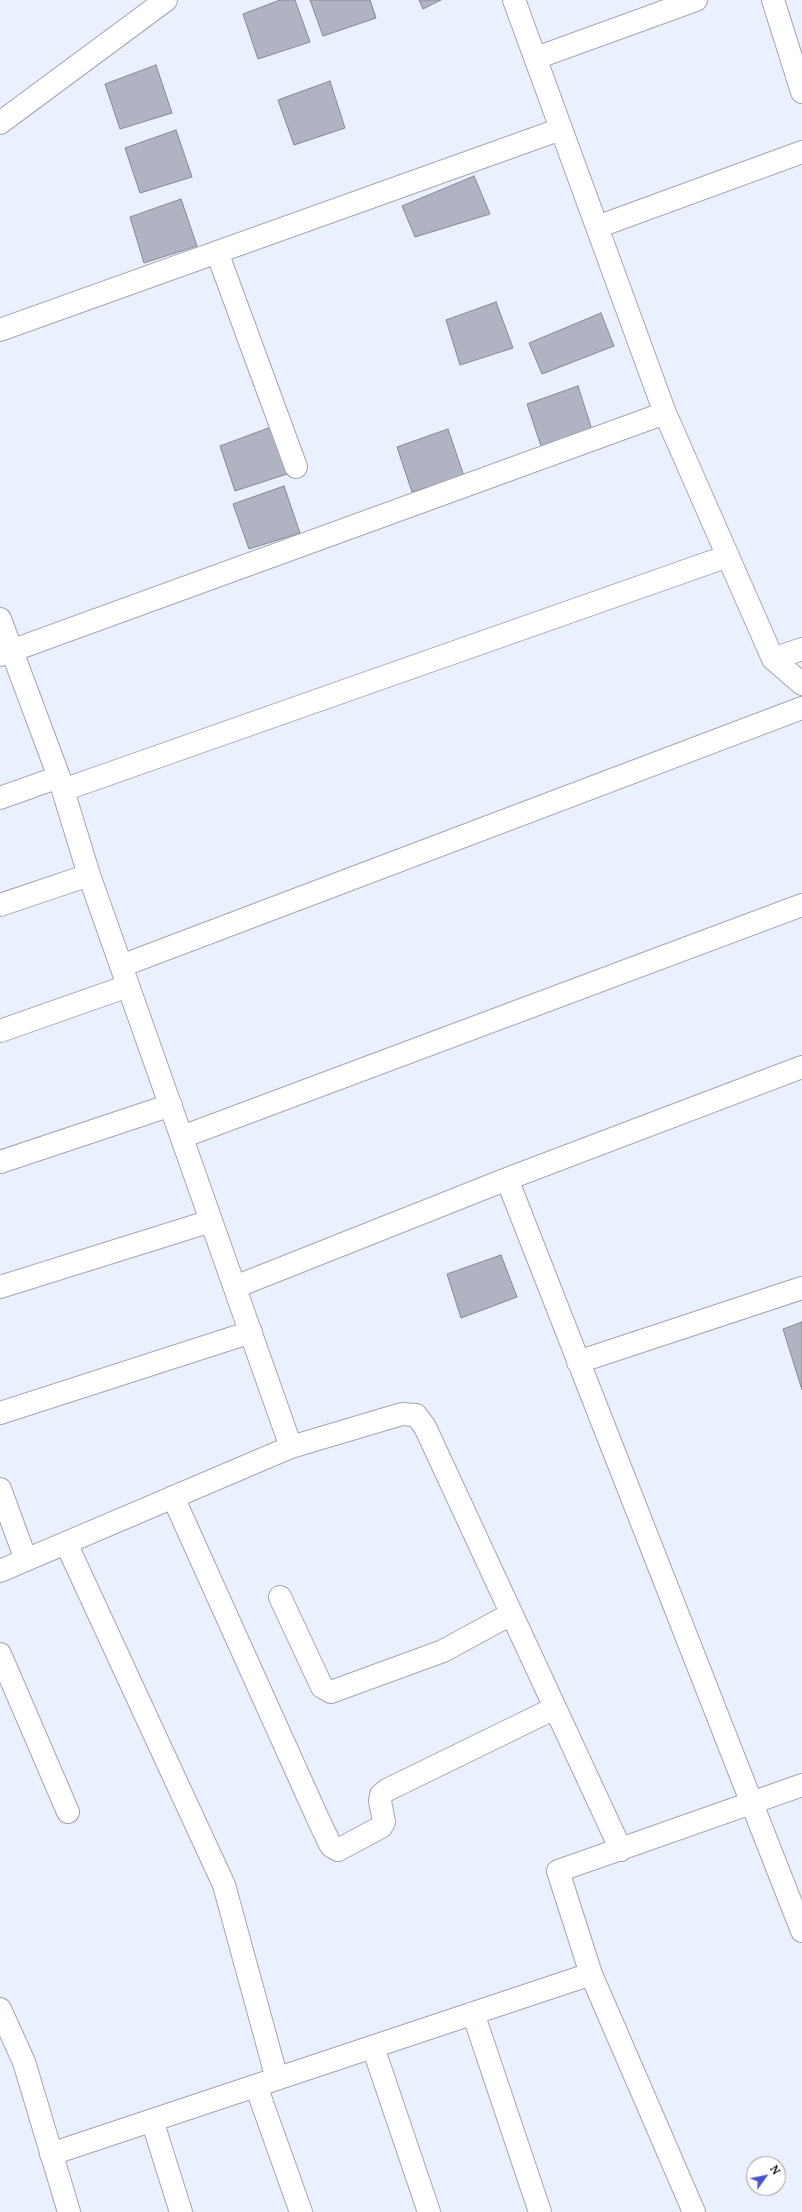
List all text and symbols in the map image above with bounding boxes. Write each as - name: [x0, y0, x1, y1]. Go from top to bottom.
- north arrow: [746, 2156, 786, 2196]
- text: N: [767, 2163, 783, 2177]

